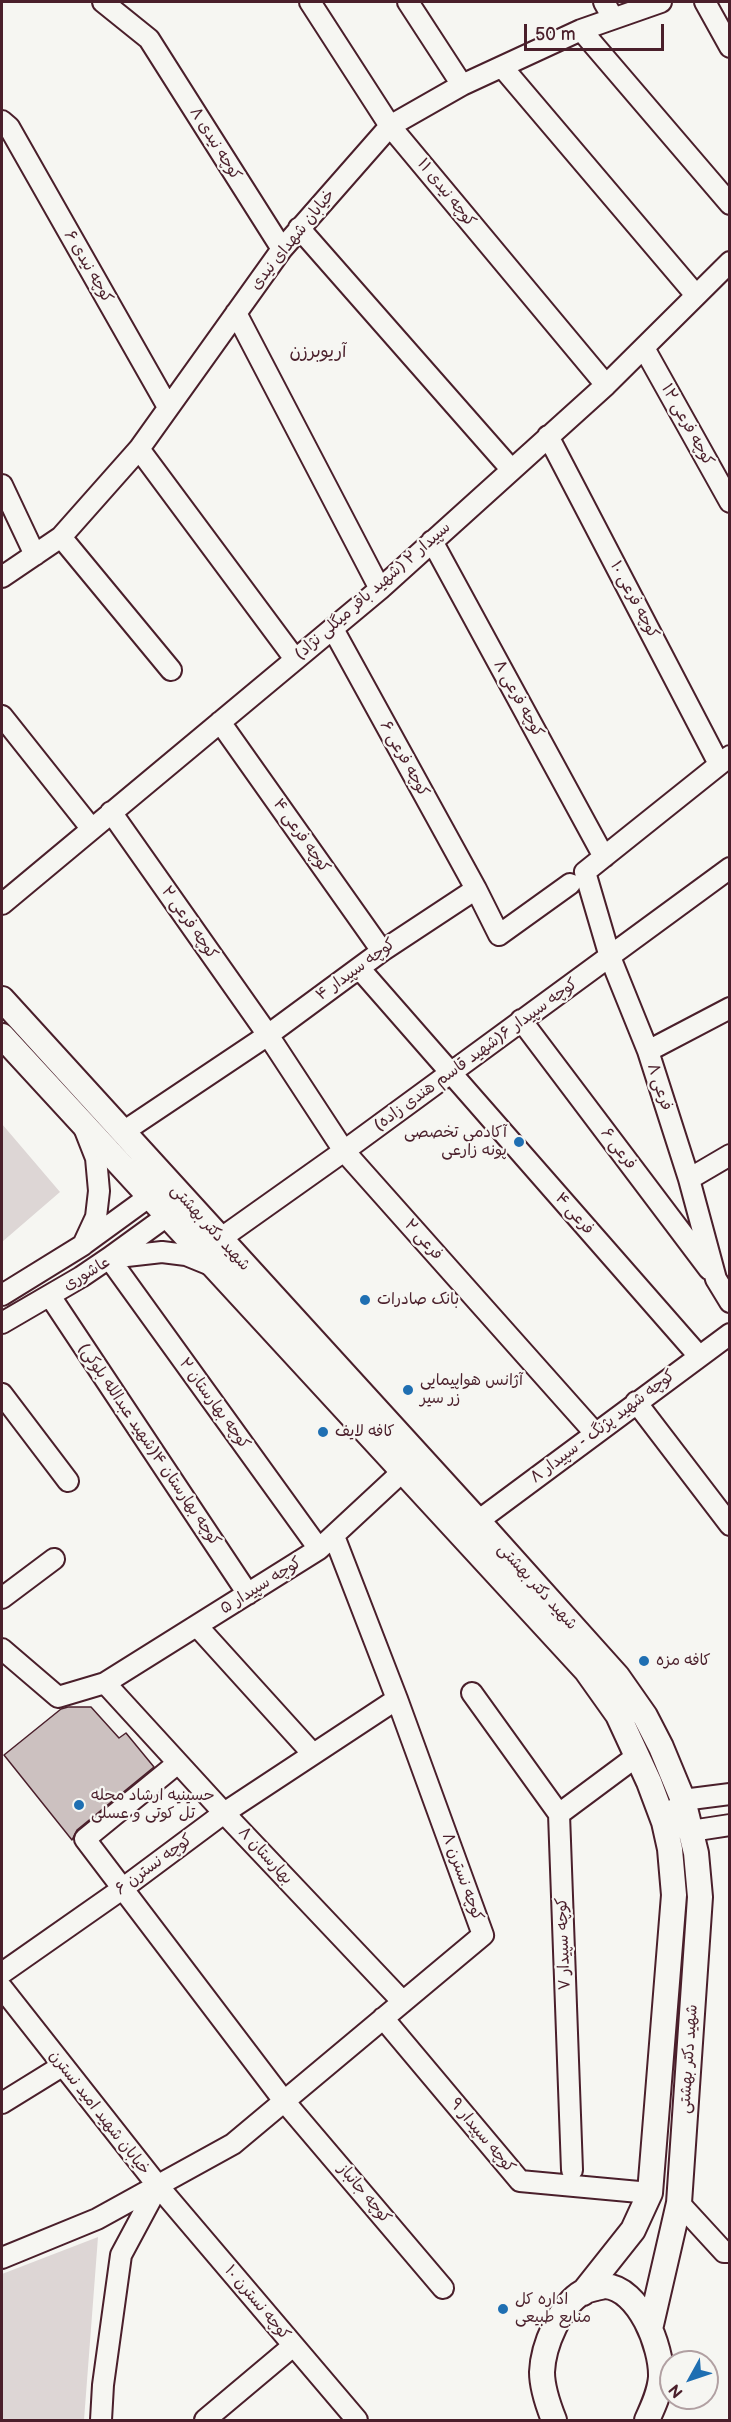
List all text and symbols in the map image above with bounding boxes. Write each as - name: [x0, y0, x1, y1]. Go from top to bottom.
- scale bar: [527, 12, 666, 50]
- text: 50 m: [535, 24, 576, 45]
- street label: کوچه نیدی ۸: [185, 104, 245, 184]
- street label: کوچه نیدی ۱۱: [413, 155, 479, 231]
- street label: خیابان شهدای نیدی: [247, 186, 339, 294]
- street label: کوچه نیدی ۶: [60, 227, 116, 307]
- district label: آریو‌برزن: [290, 341, 346, 363]
- street label: کوچه فرعی ۱۲: [657, 381, 717, 469]
- street label: سپیدار ۲ (شهید باقر میگلی نژاد): [291, 518, 455, 664]
- street label: کوچه فرعی ۱۰: [605, 558, 663, 642]
- street label: کوچه فرعی ۸: [489, 657, 547, 741]
- street label: کوچه فرعی ۶: [375, 718, 433, 800]
- street label: کوچه فرعی ۴: [268, 795, 334, 877]
- street label: کوچه فرعی ۲: [157, 883, 221, 963]
- street label: کوچه سپیدار ۴: [313, 935, 399, 1005]
- street label: کوچه سپیدار ۶(شهید قاسم هندی زاده): [370, 975, 582, 1135]
- street label: فرعی ۸: [642, 1061, 676, 1113]
- place label: آکادمی تخصصی پونه زارعی: [404, 1123, 507, 1161]
- street label: فرعی ۶: [596, 1124, 640, 1174]
- marker: آکادمی تخصصی پونه زارعی: [512, 1135, 526, 1149]
- street label: شهید دکتر بهشتی: [166, 1181, 254, 1275]
- street label: فرعی ۴: [551, 1189, 597, 1239]
- street label: فرعی ۲: [400, 1216, 446, 1264]
- street label: عاشوری: [60, 1253, 114, 1295]
- place label: بانک صادرات: [377, 1290, 459, 1310]
- marker: بانک صادرات: [358, 1293, 372, 1307]
- street label: کوچه بهارستان ۴(شهید عبدالله بلوکی): [74, 1340, 224, 1550]
- street label: کوچه بهارستان ۲: [174, 1355, 254, 1453]
- street label: کوچه شهید پژنگ - سپیدار ۸: [527, 1366, 679, 1488]
- place label: آژانس هواپیمایی زر سیر: [420, 1371, 523, 1409]
- marker: آژانس هواپیمایی زر سیر: [401, 1383, 415, 1397]
- place label: کافه لایف: [335, 1422, 395, 1442]
- marker: کافه لایف: [316, 1425, 330, 1439]
- street label: شهید دکتر بهشتی: [493, 1540, 581, 1634]
- street label: کوچه سپیدار ۵: [217, 1553, 305, 1619]
- place label: کافه مزه: [656, 1651, 711, 1671]
- marker: کافه مزه: [637, 1654, 651, 1668]
- place label: حسینیه ارشاد محله تل کوتی و عسلی: [91, 1786, 215, 1824]
- marker: حسینیه ارشاد محله تل کوتی و عسلی: [72, 1798, 86, 1812]
- street label: بهارستان ۸: [234, 1823, 296, 1889]
- street label: کوچه نسترن ۸: [437, 1830, 487, 1924]
- street label: کوچه نسترن ۶: [112, 1831, 196, 1899]
- street label: کوچه سپیدار ۷: [553, 1897, 575, 1991]
- street label: شهید دکتر بهشتی: [676, 2004, 702, 2114]
- street label: خیابان شهید امید نسترن: [44, 2047, 154, 2179]
- street label: کوچه سپیدار ۹: [445, 2095, 519, 2177]
- street label: کوچه جانباز: [333, 2160, 395, 2228]
- street label: کوچه نسترن ۱۰: [220, 2262, 294, 2344]
- place label: اداره کل منابع طبیعی: [515, 2290, 591, 2328]
- marker: اداره کل منابع طبیعی: [496, 2302, 510, 2316]
- north arrow: [659, 2350, 719, 2410]
- text: N: [665, 2380, 688, 2401]

